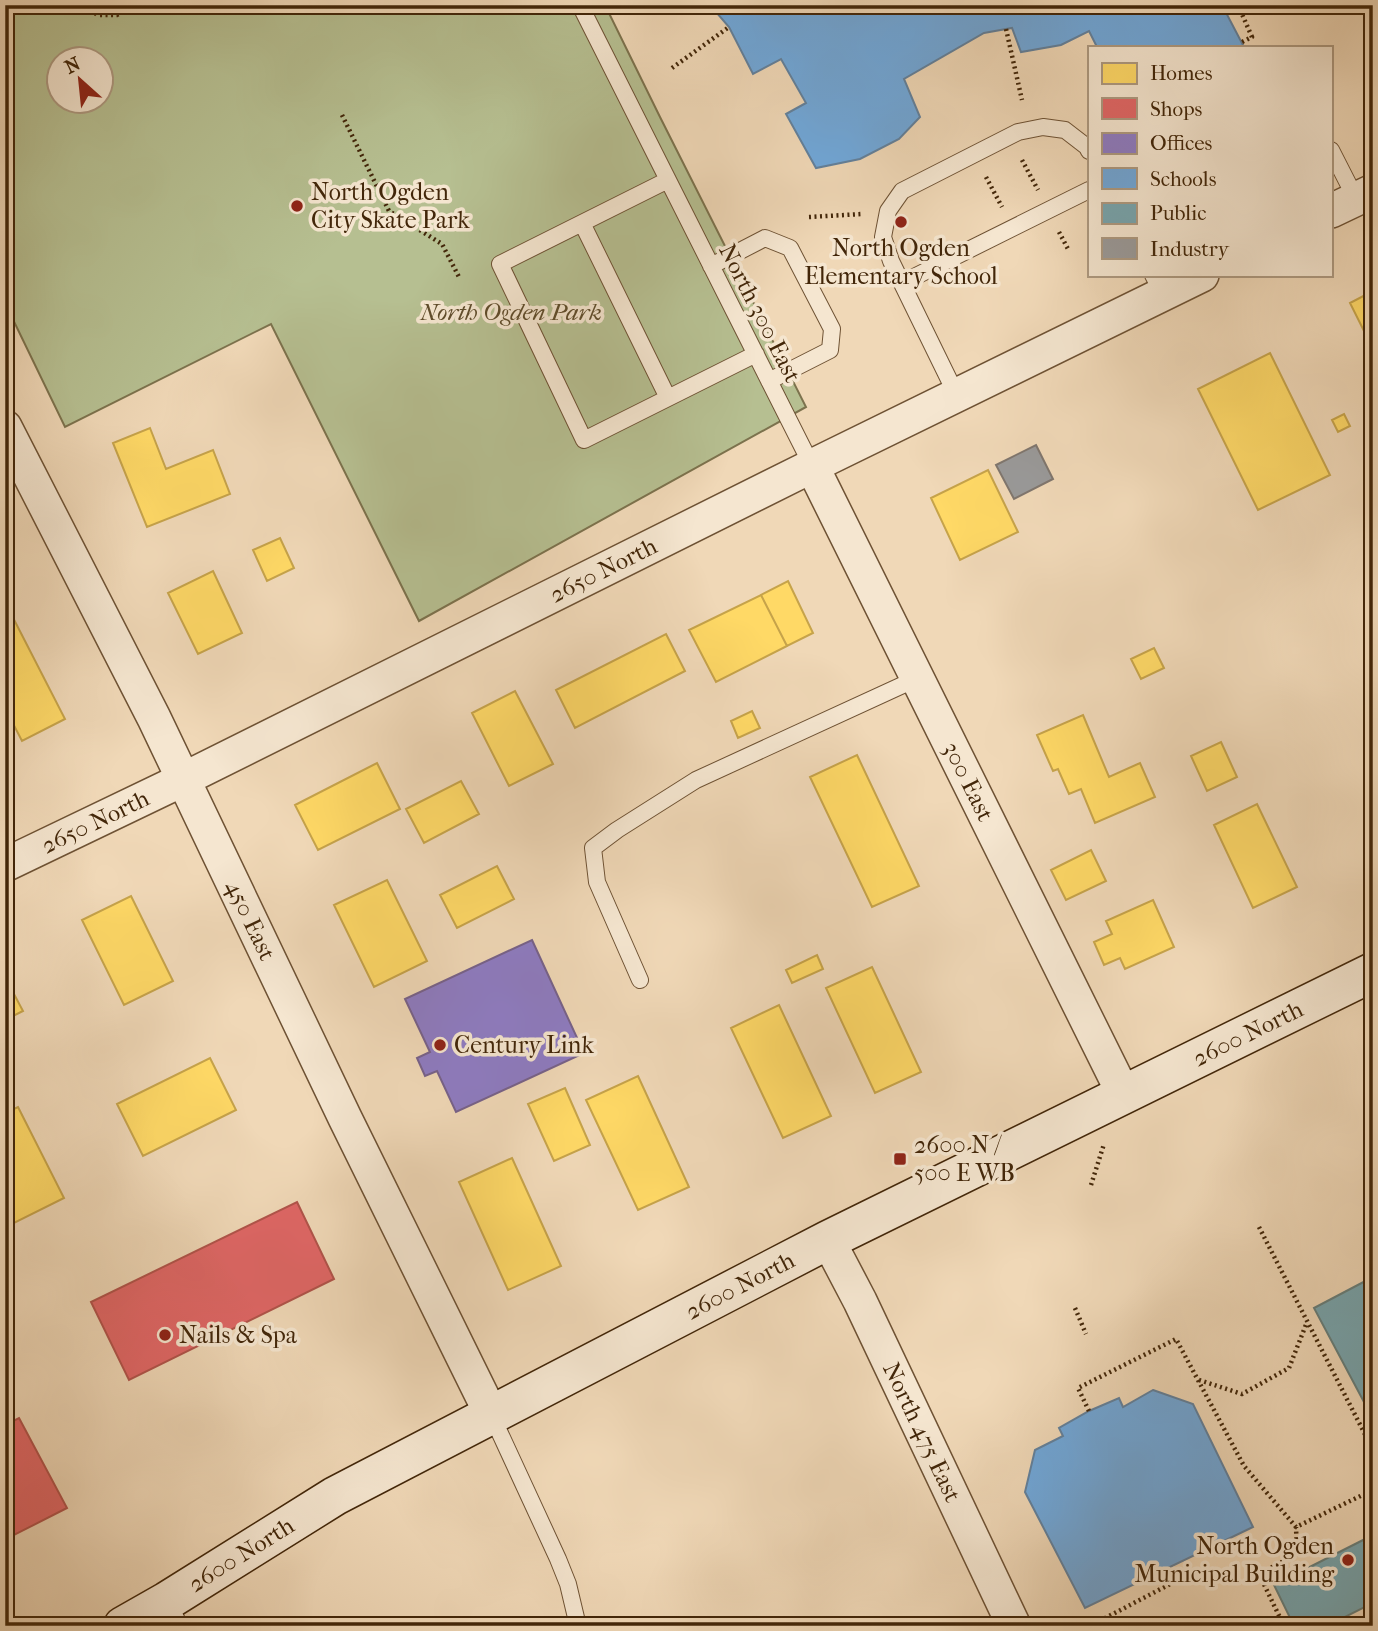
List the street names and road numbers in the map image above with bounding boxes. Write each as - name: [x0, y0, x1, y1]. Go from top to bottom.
- street label: North 300 East: [713, 239, 807, 387]
- street label: 2650 North: [545, 531, 662, 609]
- street label: 300 East: [937, 737, 1000, 826]
- street label: 2650 North: [37, 784, 154, 859]
- street label: 450 East: [220, 876, 282, 965]
- street label: 2600 North: [1188, 994, 1308, 1072]
- street label: 2600 North: [681, 1246, 800, 1326]
- street label: North 475 East: [877, 1358, 967, 1507]
- street label: 2600 North: [183, 1511, 300, 1598]

